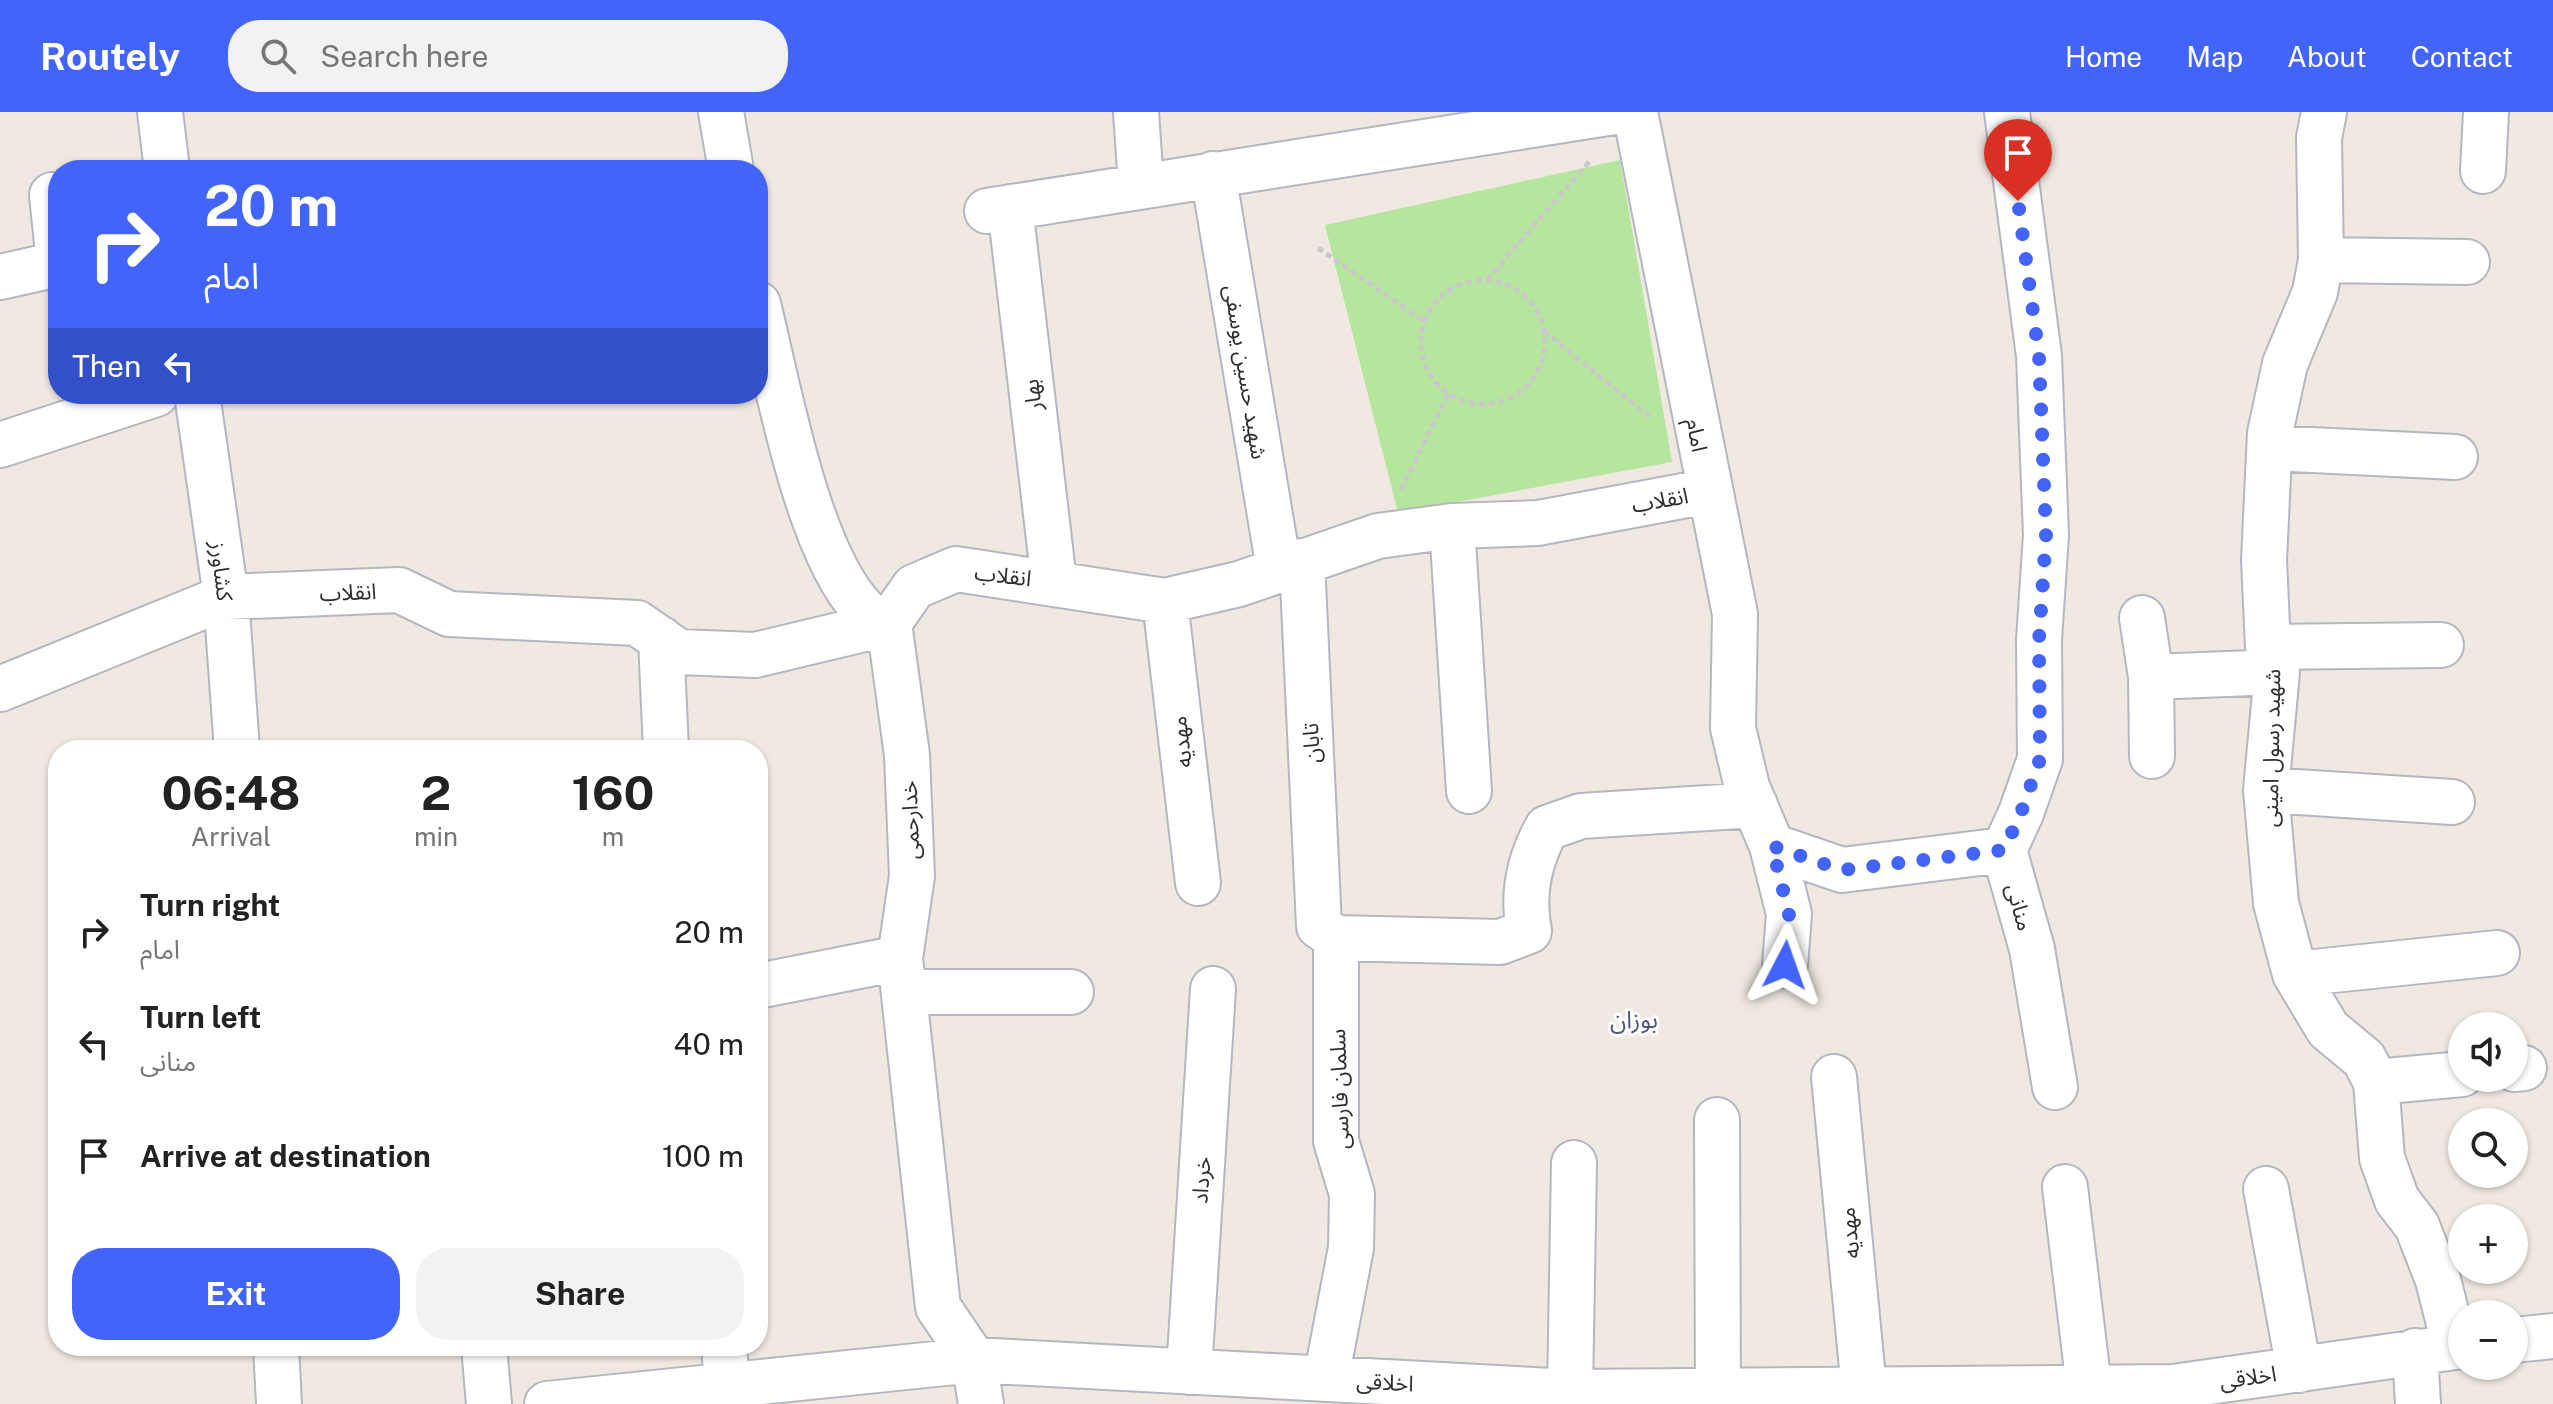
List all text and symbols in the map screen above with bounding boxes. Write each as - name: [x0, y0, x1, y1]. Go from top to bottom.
- search box: [228, 20, 788, 92]
- text: Routely: [40, 34, 180, 79]
- icon: search: [256, 34, 300, 78]
- text: Search here: [320, 38, 489, 74]
- text: Home: [2065, 40, 2142, 73]
- text: Map: [2186, 40, 2243, 73]
- text: About: [2287, 40, 2367, 73]
- text: Contact: [2411, 40, 2513, 73]
- pin: [1984, 119, 2052, 201]
- icon: arrive: [1996, 131, 2040, 175]
- text: 20 m: [204, 173, 338, 239]
- icon: right: [72, 192, 176, 296]
- text: امام: [204, 255, 259, 297]
- street label: شهید حسین یوسفی: [1219, 283, 1273, 461]
- icon: left: [157, 344, 201, 388]
- text: Then: [72, 348, 141, 384]
- street label: بهار: [1017, 378, 1048, 413]
- street label: امام: [1677, 416, 1713, 455]
- street label: انقلاب: [1630, 482, 1690, 518]
- street label: کشاورز: [204, 539, 239, 603]
- street label: انقلاب: [973, 559, 1033, 591]
- street label: انقلاب: [319, 578, 377, 606]
- street label: شهید رسول امینی: [2257, 669, 2286, 827]
- street label: مهدیه: [1165, 715, 1197, 769]
- street label: تابان: [1297, 722, 1325, 764]
- text: 06:48: [161, 764, 300, 821]
- text: 2: [421, 764, 451, 821]
- text: 160: [571, 764, 655, 821]
- street label: خدارحمی: [896, 780, 925, 860]
- text: Arrival: [191, 821, 271, 852]
- text: min: [414, 821, 458, 852]
- text: m: [602, 821, 624, 852]
- street label: منانی: [2001, 881, 2039, 933]
- text: Turn right: [140, 887, 280, 923]
- icon: right: [72, 910, 116, 954]
- text: 20 m: [675, 914, 744, 950]
- position arrow: [1743, 923, 1827, 1007]
- text: امام: [140, 934, 180, 965]
- text: Turn left: [140, 999, 261, 1035]
- district label: بوزان: [1610, 1005, 1658, 1034]
- map controls: [2448, 1012, 2528, 1380]
- button: sound: [2448, 1012, 2528, 1092]
- icon: left: [72, 1022, 116, 1066]
- text: 40 m: [674, 1026, 744, 1062]
- street label: سلمان فارسی: [1324, 1028, 1355, 1150]
- text: منانی: [140, 1046, 196, 1077]
- button: search: [2448, 1108, 2528, 1188]
- icon: arrive: [72, 1134, 116, 1178]
- text: Arrive at destination: [140, 1138, 431, 1174]
- text: 100 m: [662, 1138, 744, 1174]
- street label: خرداد: [1186, 1155, 1216, 1204]
- button: +: [2448, 1204, 2528, 1284]
- street label: مهدیه: [1833, 1206, 1865, 1260]
- button: Exit: [72, 1248, 400, 1340]
- button: Share: [416, 1248, 744, 1340]
- button: −: [2448, 1300, 2528, 1380]
- street label: اخلاقی: [2218, 1360, 2278, 1394]
- street label: اخلاقی: [1356, 1368, 1414, 1396]

